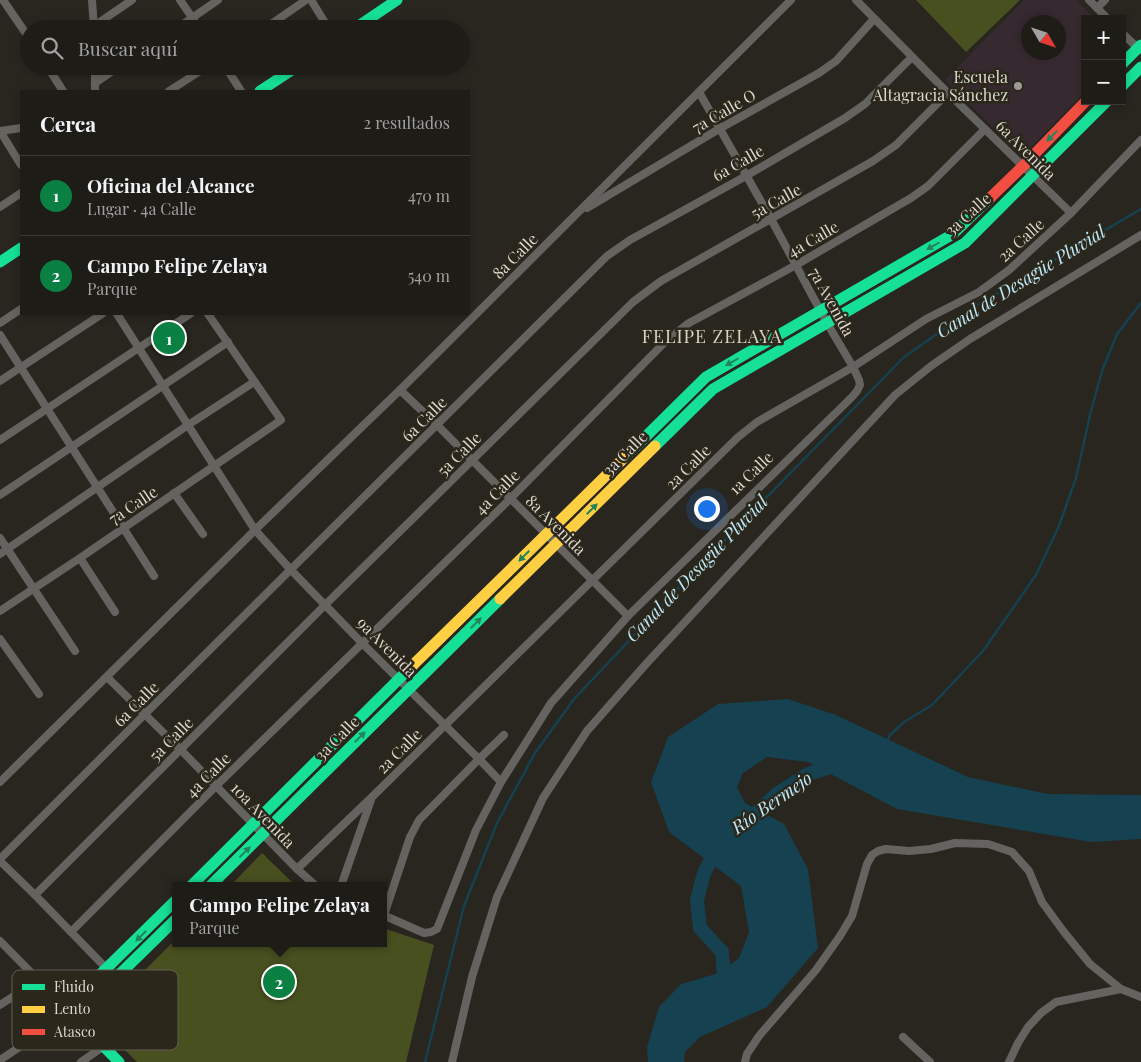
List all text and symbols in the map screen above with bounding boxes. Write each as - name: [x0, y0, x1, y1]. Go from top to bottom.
- north arrow: [1021, 15, 1066, 60]
- map controls: [1081, 15, 1126, 105]
- button: +: [1081, 15, 1126, 60]
- search box: [20, 20, 470, 75]
- icon: search: [38, 34, 66, 62]
- text: Buscar aquí: [78, 35, 178, 61]
- button: −: [1081, 60, 1126, 105]
- place label: Escuela Altagracia Sánchez: [872, 66, 1008, 105]
- marker: Escuela Altagracia Sánchez: [1012, 80, 1024, 92]
- street label: 7a Calle O: [688, 84, 759, 137]
- text: Cerca: [40, 109, 96, 137]
- text: 2 resultados: [364, 112, 450, 133]
- street label: 6a Avenida: [992, 115, 1061, 184]
- one-way arrow: [1046, 130, 1058, 142]
- street label: 6a Calle: [708, 139, 767, 186]
- text: Oficina del Alcance: [87, 172, 255, 198]
- street label: 5a Calle: [747, 178, 805, 223]
- text: 1: [53, 185, 59, 206]
- text: 470 m: [408, 185, 450, 206]
- street label: 3a Calle: [940, 187, 995, 240]
- text: Lugar · 4a Calle: [87, 198, 196, 219]
- street label: 2a Calle: [993, 213, 1048, 266]
- street label: 4a Calle: [783, 216, 842, 262]
- water label: Canal de Desagüe Pluvial: [931, 219, 1110, 343]
- street label: 8a Calle: [487, 228, 542, 283]
- one-way arrow: [926, 242, 940, 250]
- text: Campo Felipe Zelaya: [87, 252, 268, 278]
- street label: 7a Avenida: [805, 264, 860, 340]
- text: 2: [52, 265, 60, 286]
- text: 540 m: [408, 265, 450, 286]
- text: Parque: [87, 278, 137, 299]
- pin: 1: [153, 319, 185, 357]
- district label: FELIPE ZELAYA: [642, 324, 782, 348]
- one-way arrow: [724, 358, 739, 366]
- street label: 6a Calle: [396, 391, 451, 446]
- street label: 3a Calle: [598, 426, 652, 480]
- street label: 5a Calle: [432, 427, 485, 480]
- street label: 2a Calle: [661, 440, 715, 494]
- street label: 1a Calle: [724, 446, 777, 499]
- street label: 4a Calle: [470, 465, 524, 519]
- street label: 7a Calle: [104, 481, 161, 528]
- water label: Canal de Desagüe Pluvial: [620, 489, 773, 647]
- street label: 8a Avenida: [522, 490, 591, 559]
- your location: [694, 496, 720, 522]
- one-way arrow: [585, 503, 597, 515]
- one-way arrow: [518, 550, 530, 562]
- street label: 9a Avenida: [353, 612, 422, 681]
- one-way arrow: [470, 617, 482, 629]
- street label: 6a Calle: [108, 676, 163, 731]
- street label: 3a Calle: [310, 711, 364, 765]
- street label: 5a Calle: [144, 712, 197, 765]
- street label: 2a Calle: [372, 724, 426, 778]
- one-way arrow: [354, 731, 366, 743]
- street label: 4a Calle: [181, 748, 235, 802]
- water label: Río Bermejo: [725, 765, 817, 839]
- street label: 10a Avenida: [227, 777, 300, 852]
- one-way arrow: [239, 846, 251, 858]
- popup: [172, 882, 387, 947]
- text: Campo Felipe Zelaya: [189, 891, 370, 917]
- text: Parque: [189, 917, 240, 938]
- one-way arrow: [135, 930, 147, 942]
- pin: 2: [263, 963, 295, 1001]
- legend: [12, 970, 178, 1050]
- text: Fluido: [54, 977, 94, 996]
- text: Lento: [54, 999, 91, 1018]
- text: Atasco: [53, 1022, 96, 1041]

